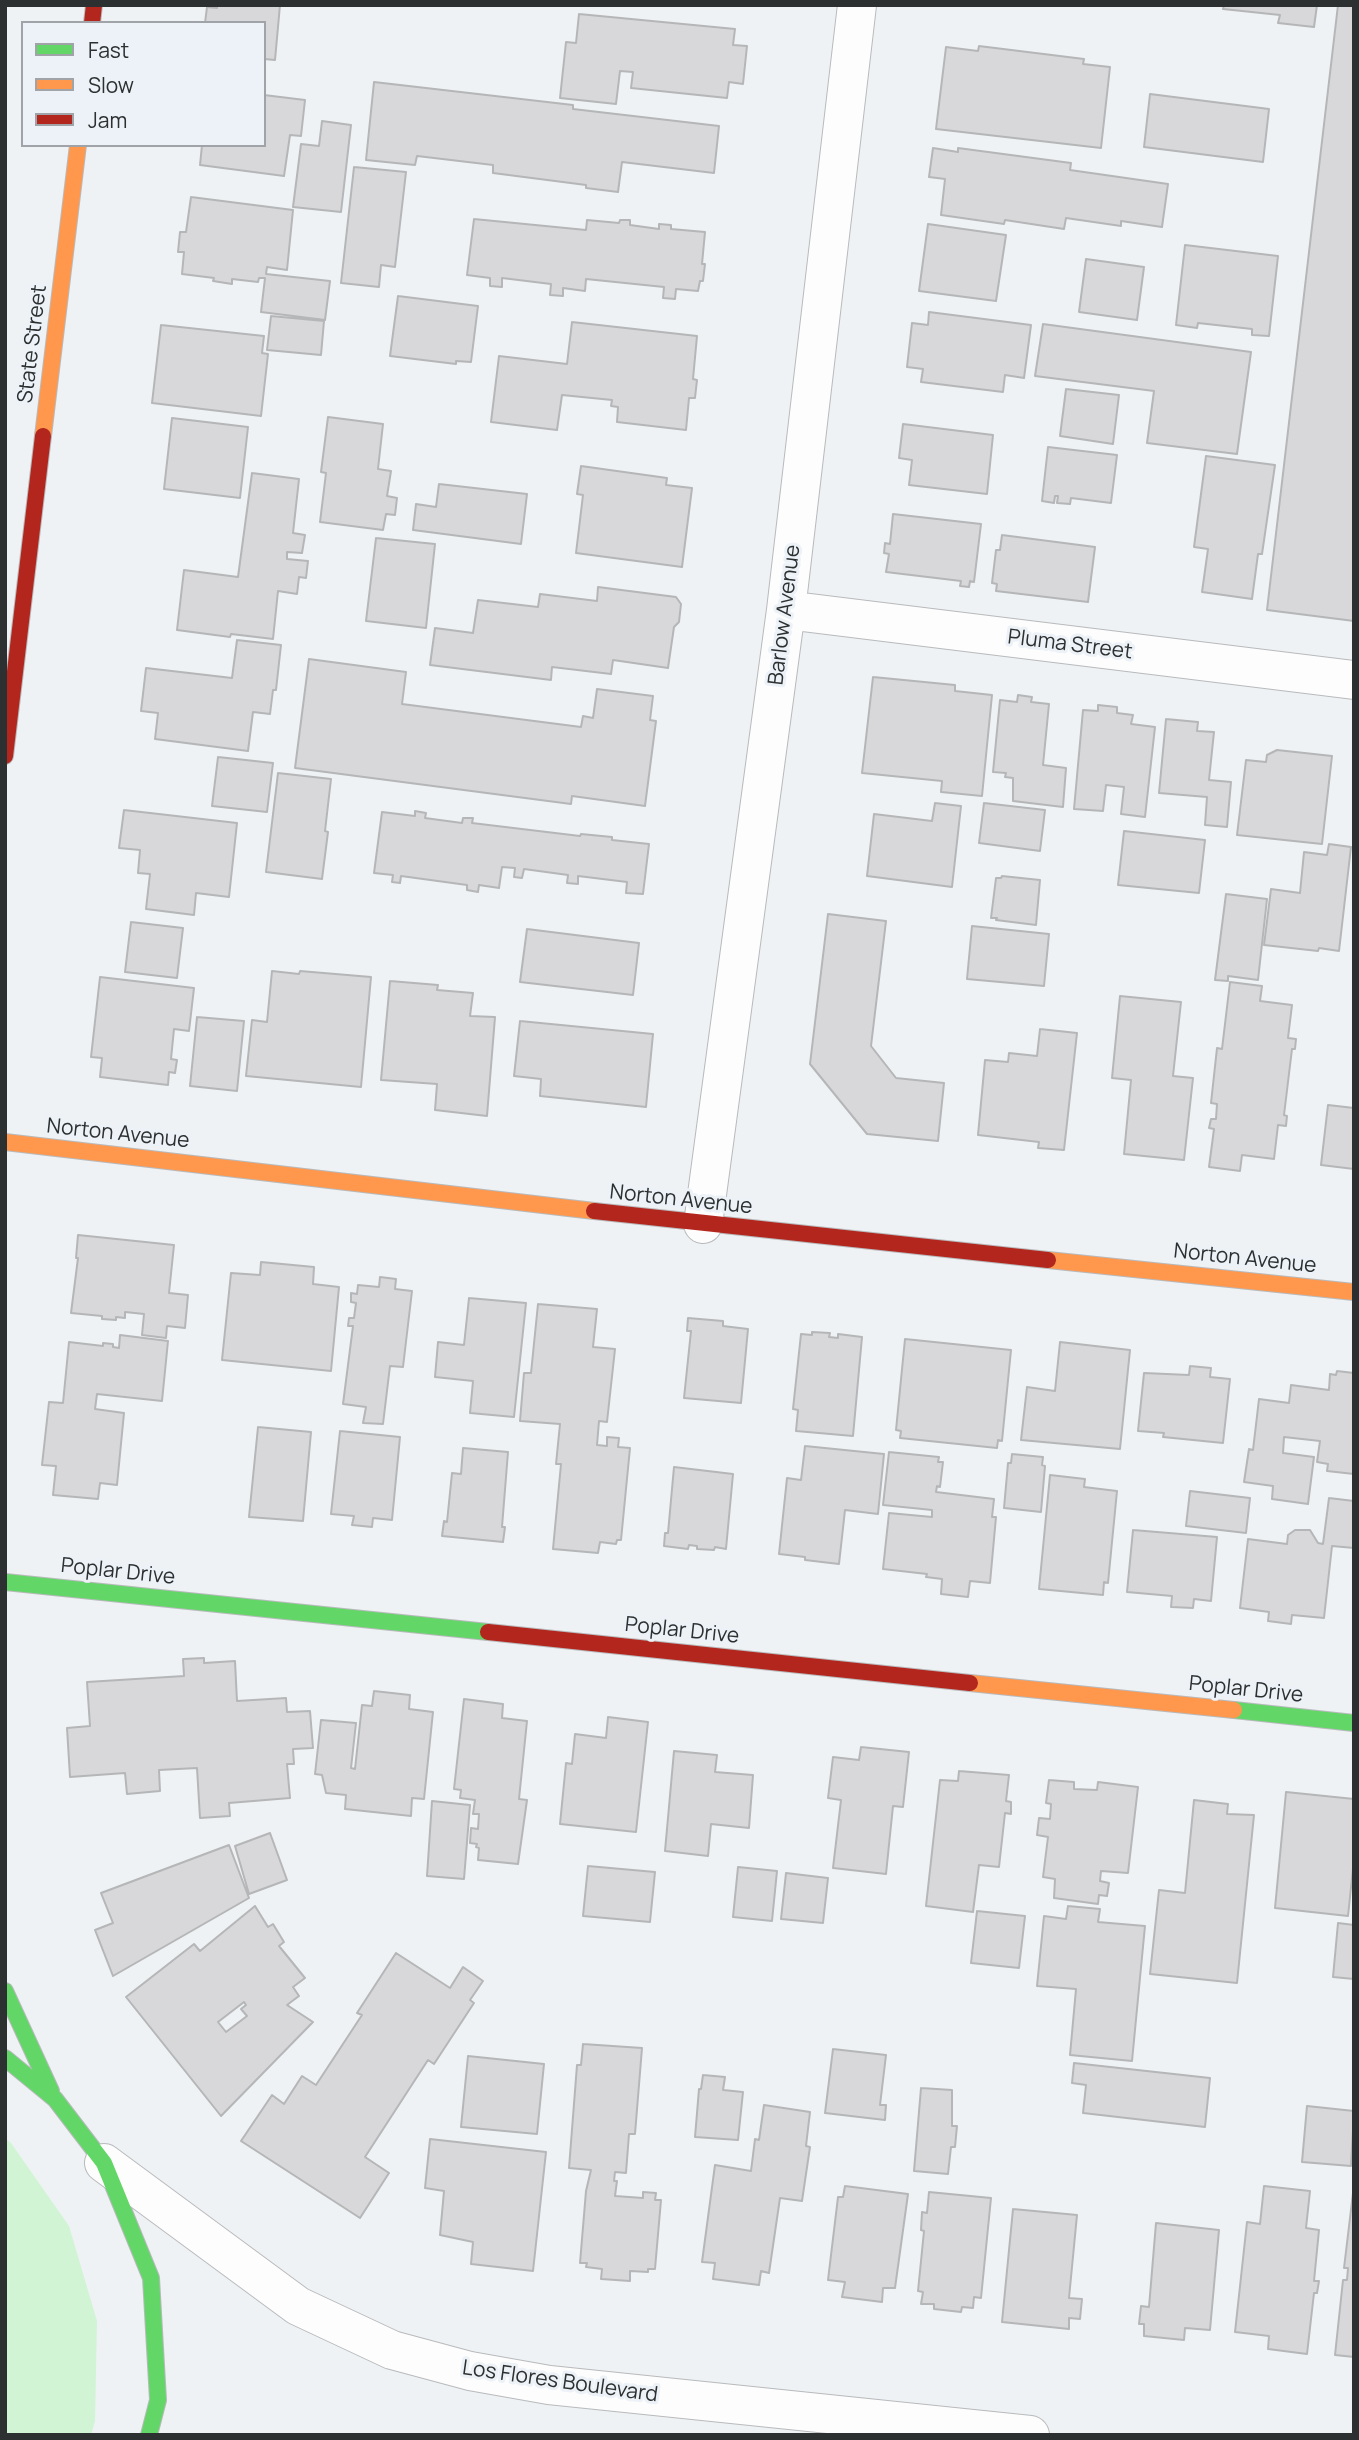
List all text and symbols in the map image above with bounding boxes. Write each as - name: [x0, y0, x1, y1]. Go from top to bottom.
- legend: [21, 21, 266, 147]
- text: Fast: [88, 36, 129, 64]
- text: Slow: [88, 71, 134, 99]
- text: Jam: [88, 106, 127, 134]
- street label: State Street: [13, 283, 53, 405]
- street label: Barlow Avenue: [764, 543, 806, 687]
- street label: Pluma Street: [1006, 625, 1134, 665]
- street label: Norton Avenue: [45, 1114, 191, 1154]
- street label: Norton Avenue: [608, 1180, 754, 1220]
- street label: Norton Avenue: [1172, 1239, 1318, 1279]
- street label: Poplar Drive: [60, 1553, 176, 1591]
- street label: Poplar Drive: [624, 1612, 740, 1650]
- street label: Poplar Drive: [1188, 1671, 1304, 1709]
- street label: Los Flores Boulevard: [461, 2356, 659, 2408]

